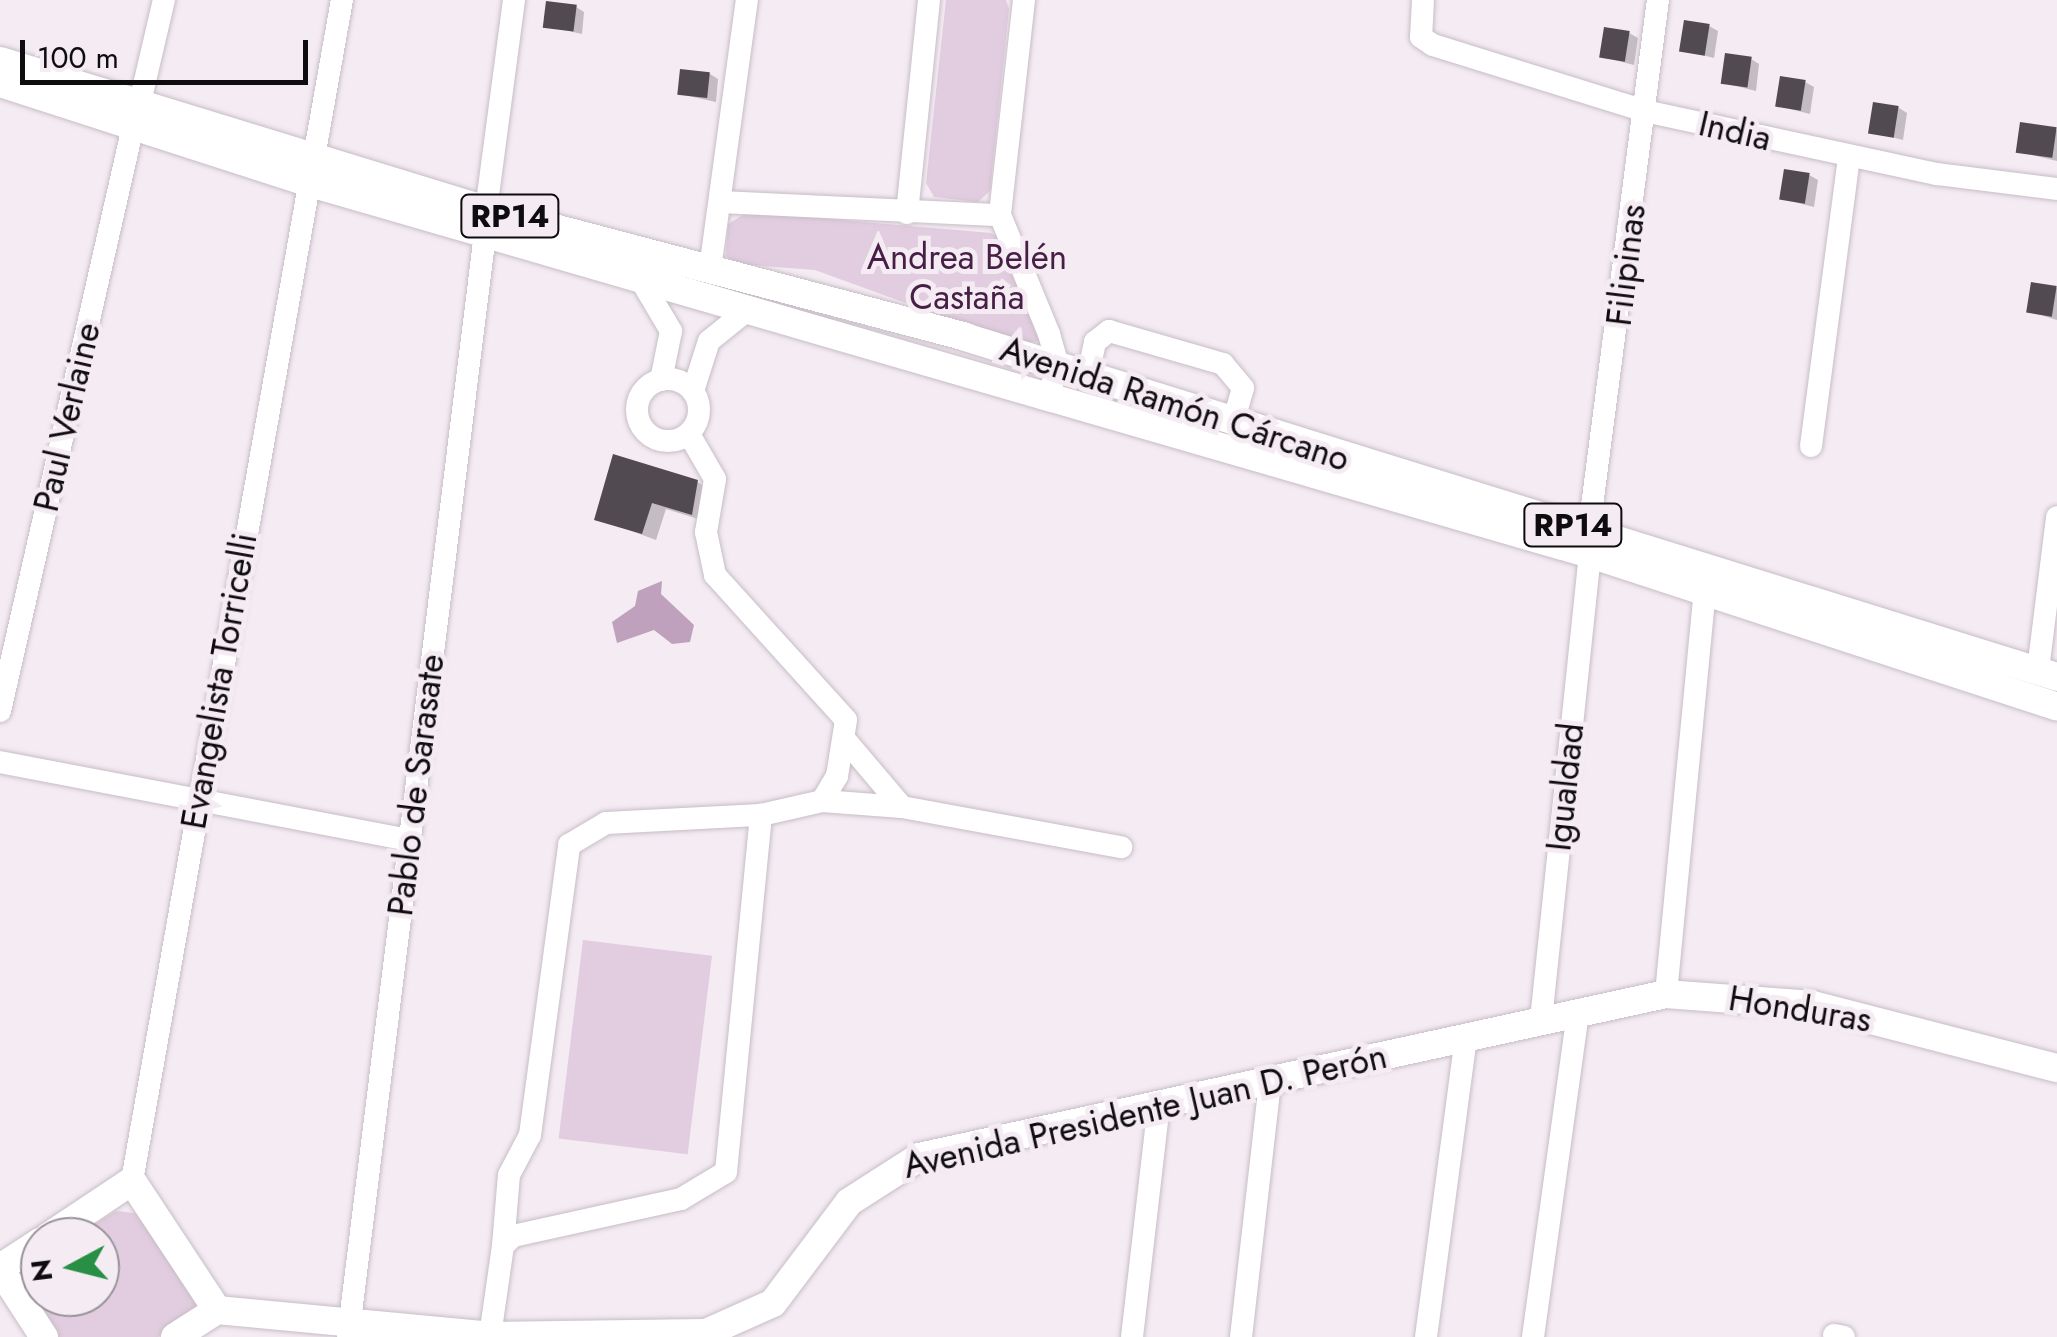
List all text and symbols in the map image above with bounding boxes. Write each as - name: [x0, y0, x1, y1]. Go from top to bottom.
- scale bar: [25, 20, 312, 82]
- text: 100 m: [37, 36, 119, 79]
- street label: India: [1695, 102, 1775, 160]
- road number: RP14: [460, 189, 560, 243]
- street label: Filipinas: [1598, 202, 1654, 328]
- park label: Andrea Belén Castaña: [867, 236, 1067, 318]
- street label: Paul Verlaine: [25, 318, 109, 516]
- street label: Avenida Ramón Cárcano: [995, 328, 1355, 480]
- road number: RP14: [1523, 498, 1623, 552]
- street label: Evangelista Torricelli: [172, 530, 266, 832]
- street label: Pablo de Sarasate: [379, 652, 453, 918]
- street label: Igualdad: [1537, 721, 1593, 853]
- street label: Honduras: [1726, 977, 1874, 1041]
- street label: Avenida Presidente Juan D. Perón: [899, 1035, 1391, 1187]
- north arrow: [20, 1217, 120, 1317]
- text: N: [20, 1257, 63, 1284]

